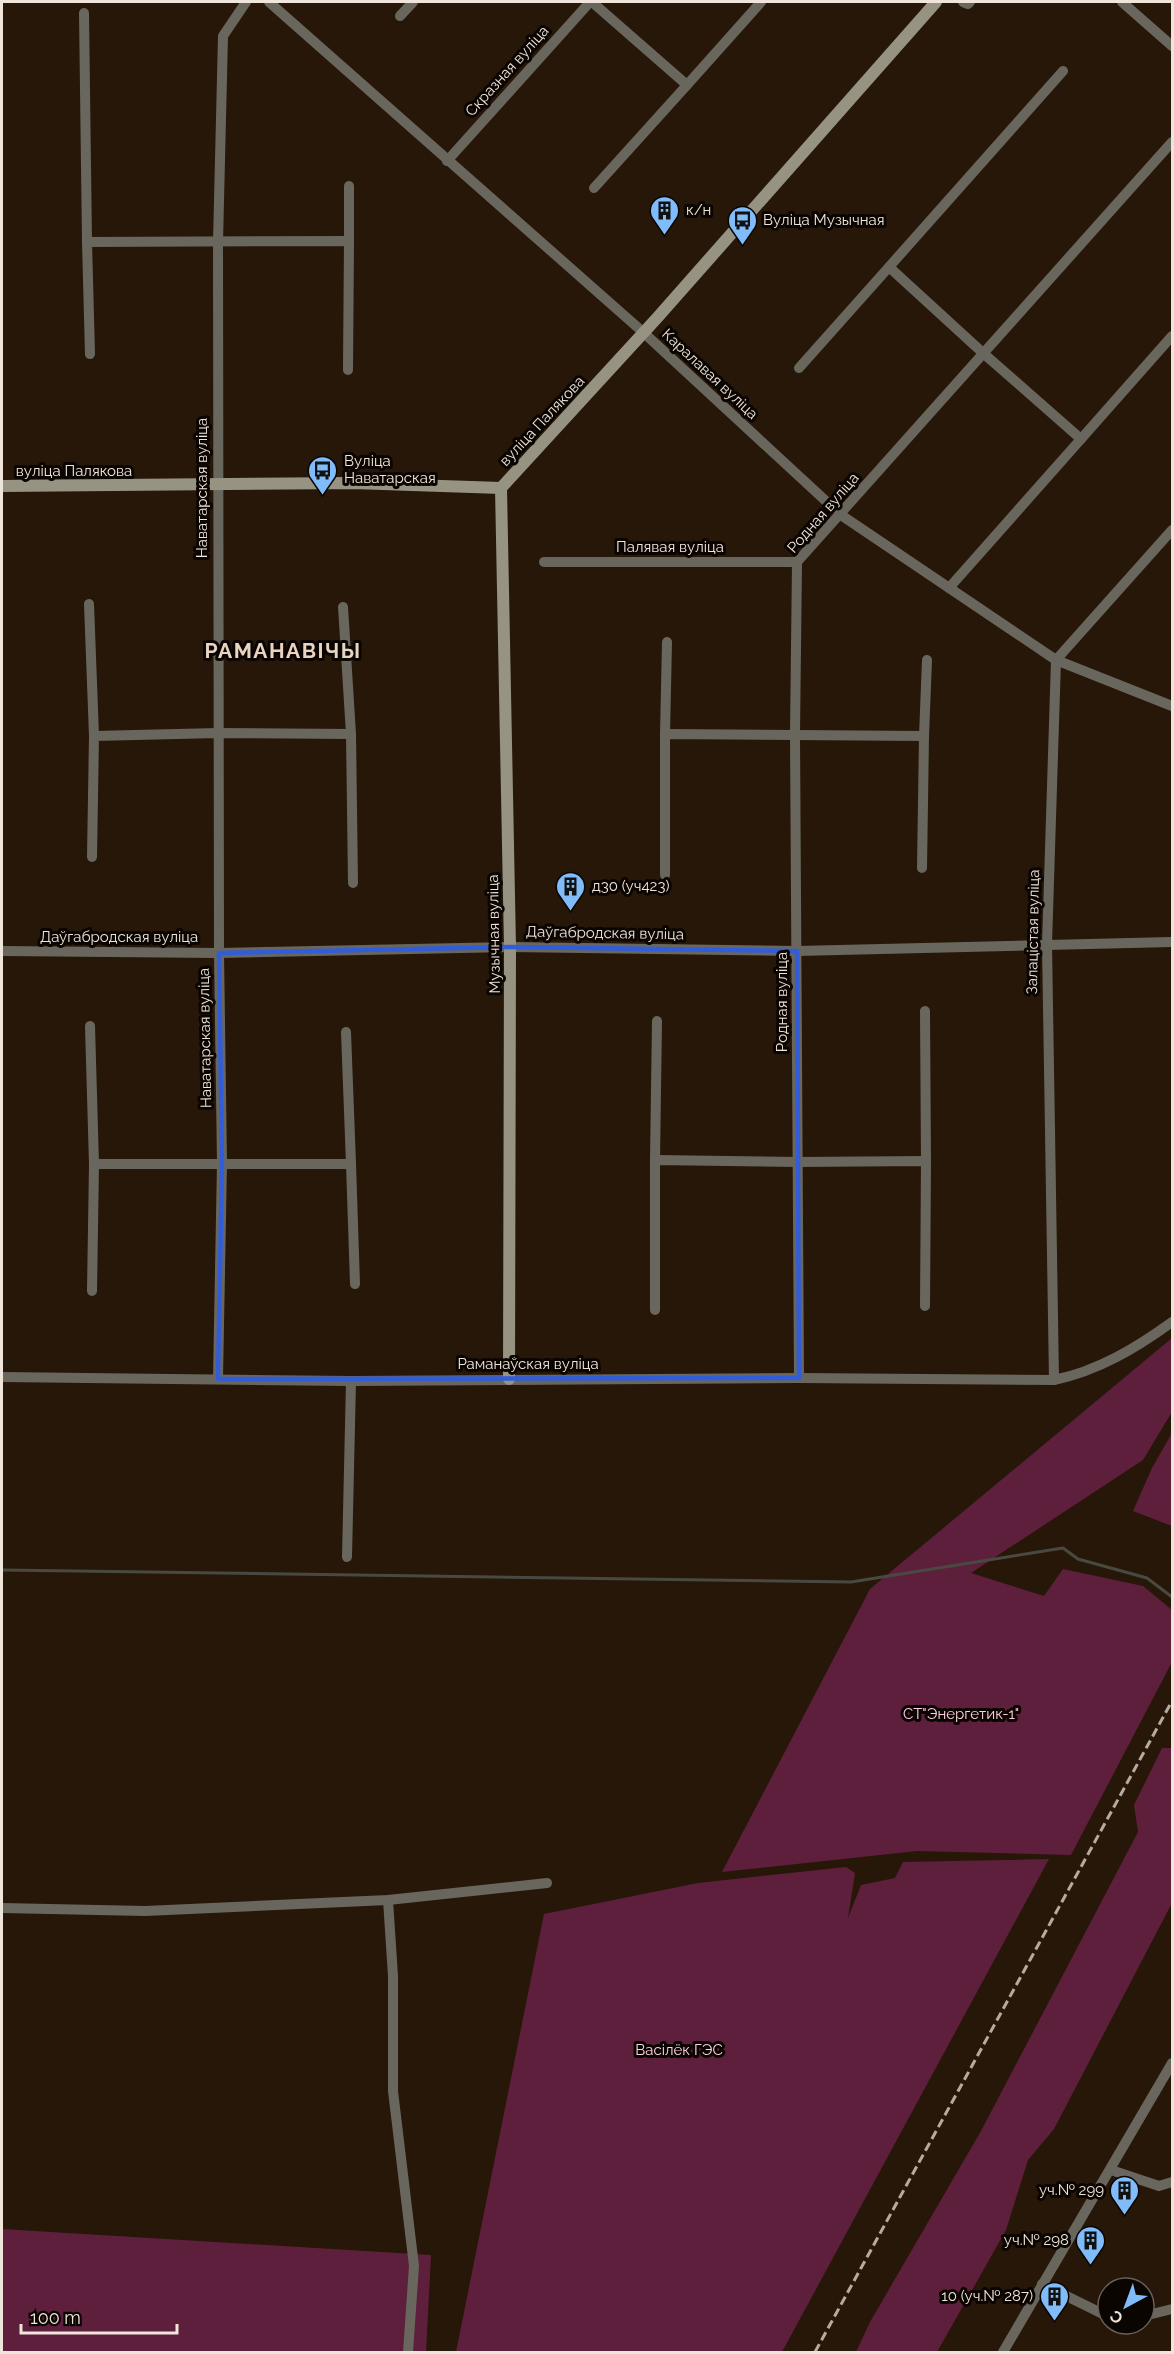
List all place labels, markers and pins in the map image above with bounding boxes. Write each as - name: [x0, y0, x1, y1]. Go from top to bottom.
- building icon: к/н: [649, 194, 681, 236]
- place label: к/н: [686, 201, 711, 219]
- bus stop icon: Вуліца Музычная: [726, 204, 758, 246]
- place label: Вуліца Музычная: [763, 211, 884, 229]
- place label: Вуліца Наватарская: [344, 452, 436, 487]
- bus stop icon: Вуліца Наватарская: [307, 454, 339, 496]
- building icon: д30 (уч423): [555, 870, 587, 912]
- place label: д30 (уч423): [592, 877, 669, 895]
- building icon: уч.№ 299: [1109, 2174, 1141, 2216]
- place label: уч.№ 299: [1039, 2181, 1104, 2199]
- building icon: уч.№ 298: [1074, 2224, 1106, 2266]
- place label: уч.№ 298: [1004, 2231, 1069, 2249]
- building icon: 10 (уч.№ 287): [1038, 2280, 1070, 2322]
- place label: 10 (уч.№ 287): [941, 2287, 1033, 2305]

